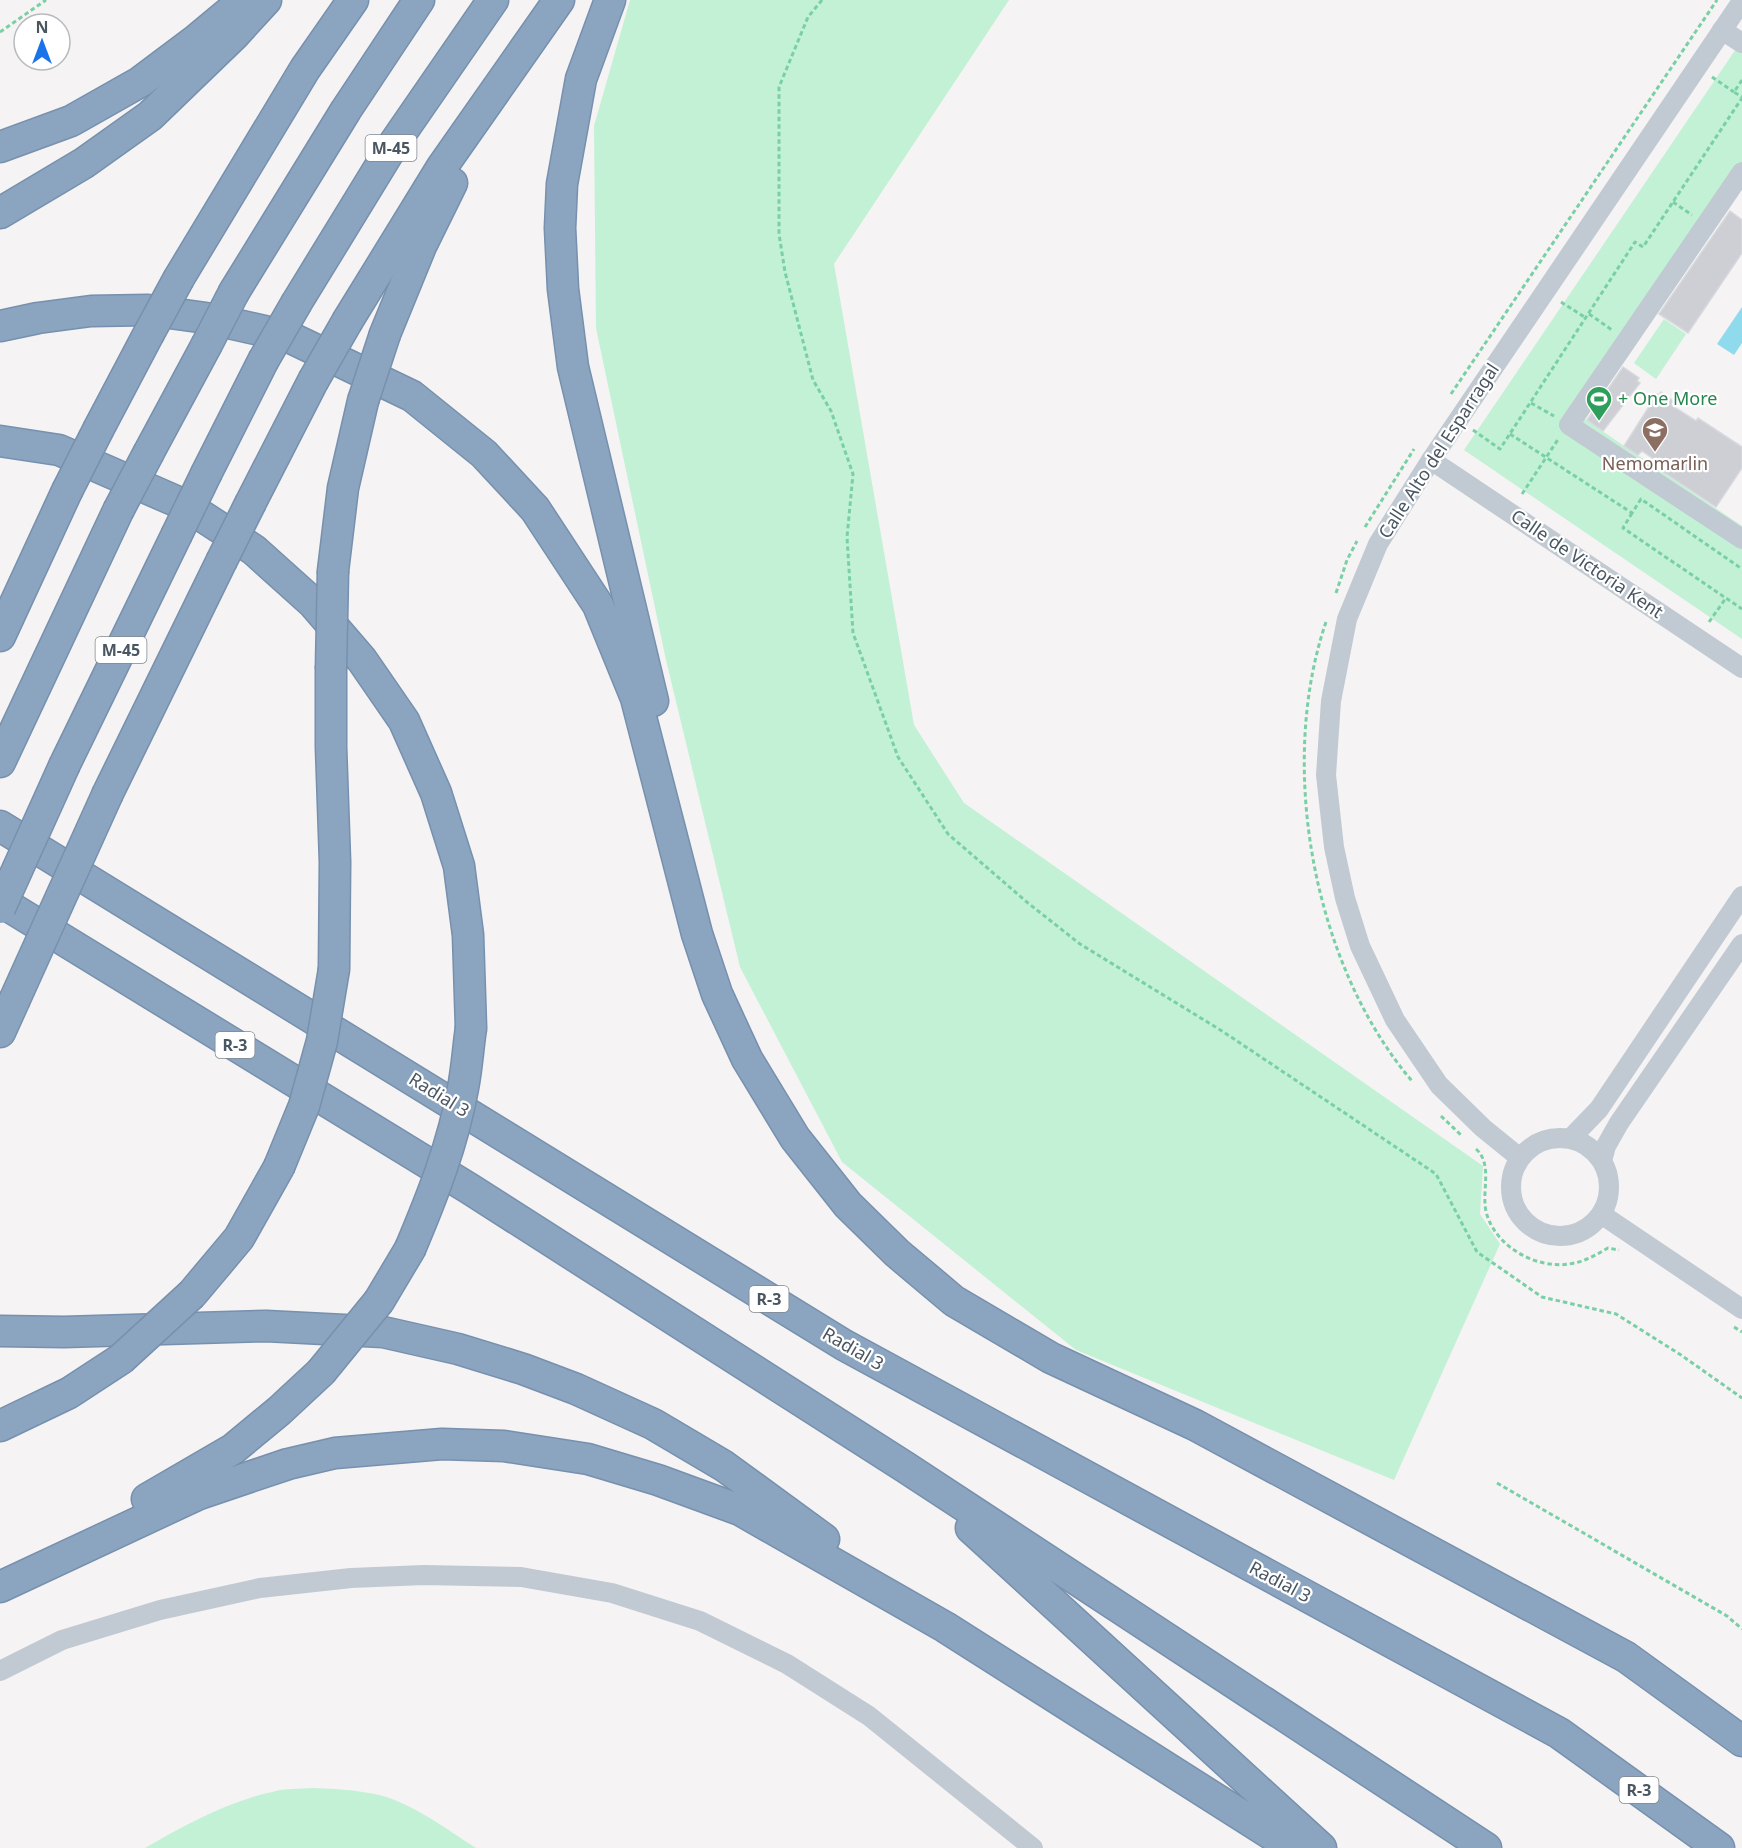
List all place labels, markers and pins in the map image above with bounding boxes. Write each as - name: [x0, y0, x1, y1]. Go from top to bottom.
- sports icon: + One More: [1584, 384, 1614, 422]
- place label: + One More: [1618, 386, 1717, 410]
- school or university icon: Nemomarlin: [1640, 415, 1670, 453]
- place label: Nemomarlin: [1602, 451, 1708, 475]

